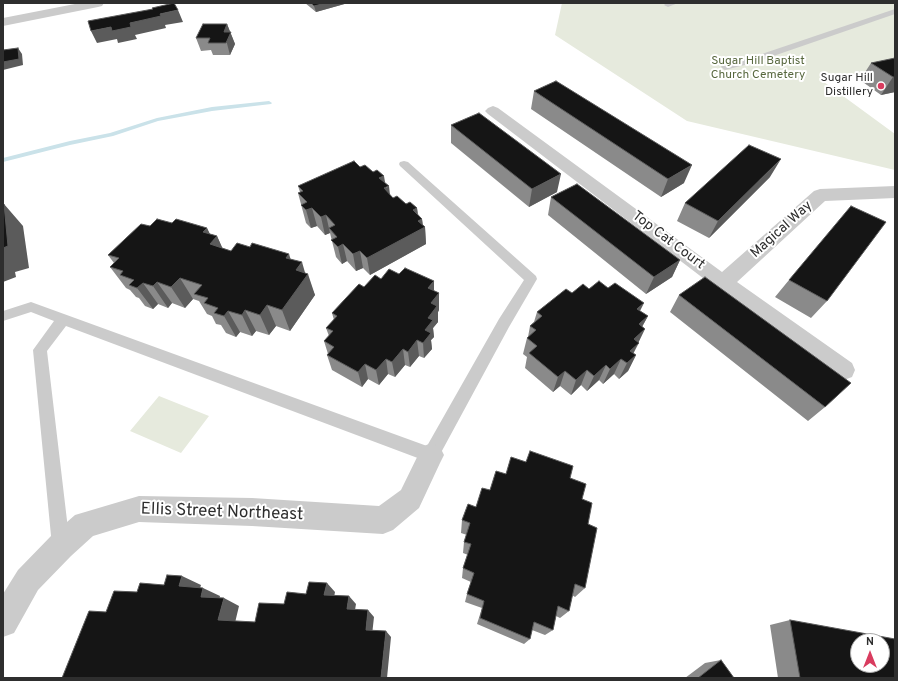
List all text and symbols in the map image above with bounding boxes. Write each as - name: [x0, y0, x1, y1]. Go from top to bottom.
- park label: Sugar Hill Baptist Church Cemetery: [711, 55, 805, 83]
- place label: Sugar Hill Distillery: [821, 72, 873, 100]
- marker: Sugar Hill Distillery: [876, 81, 886, 91]
- street label: Magical Way: [748, 198, 816, 262]
- street label: Top Cat Court: [628, 208, 708, 274]
- street label: Ellis Street Northeast: [140, 500, 304, 526]
- north arrow: [850, 633, 890, 673]
- text: N: [866, 635, 874, 649]

